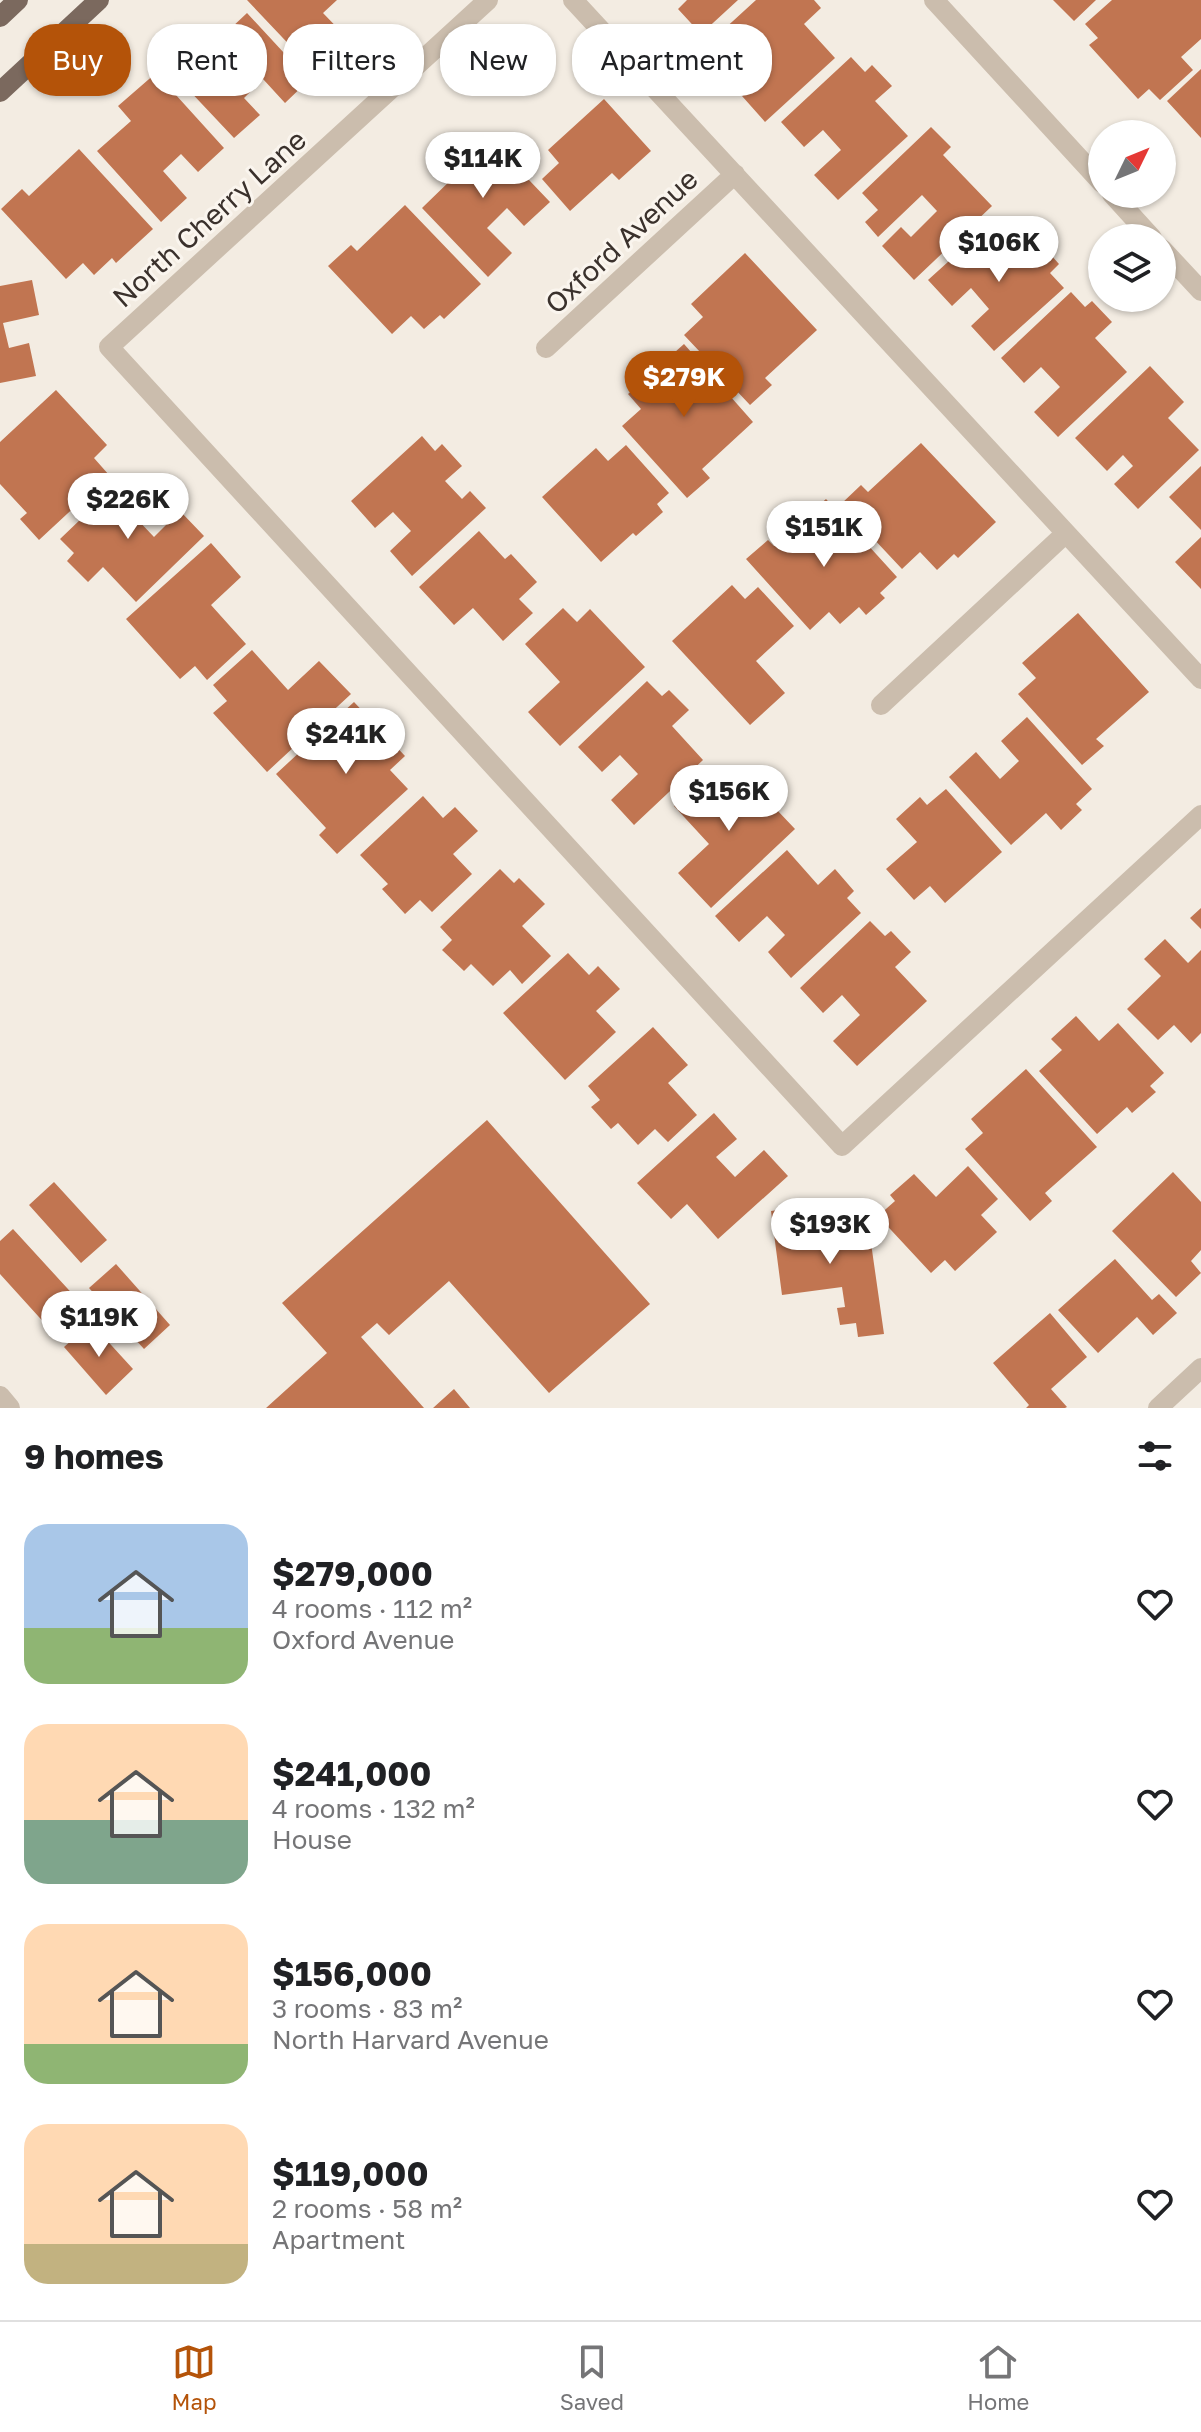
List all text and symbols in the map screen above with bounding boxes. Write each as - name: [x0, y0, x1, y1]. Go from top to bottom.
- chip: Buy: [24, 24, 131, 96]
- chip: Rent: [147, 24, 267, 96]
- chip: Filters: [283, 24, 424, 96]
- chip: New: [440, 24, 556, 96]
- chip: Apartment: [572, 24, 772, 96]
- north arrow: [1088, 120, 1176, 208]
- map controls: [1088, 120, 1176, 312]
- street label: North Cherry Lane: [106, 123, 312, 313]
- pin: $114K: [427, 132, 539, 200]
- text: $114K: [443, 142, 523, 173]
- street label: Oxford Avenue: [538, 162, 704, 320]
- pin: $106K: [943, 216, 1055, 284]
- button: layers: [1088, 224, 1176, 312]
- text: $106K: [957, 226, 1041, 257]
- pin: $279K: [628, 351, 740, 419]
- text: $279K: [643, 361, 725, 392]
- pin: $226K: [72, 473, 184, 541]
- text: $226K: [86, 483, 170, 514]
- pin: $151K: [768, 501, 880, 569]
- text: $151K: [785, 511, 863, 542]
- pin: $241K: [290, 708, 402, 776]
- text: $241K: [305, 718, 387, 749]
- pin: $156K: [673, 765, 785, 833]
- text: $156K: [688, 775, 770, 806]
- pin: $193K: [774, 1198, 886, 1266]
- text: $193K: [789, 1208, 871, 1239]
- pin: $119K: [43, 1291, 155, 1359]
- text: $119K: [59, 1301, 139, 1332]
- icon: filters: [1133, 1434, 1177, 1478]
- text: 9 homes: [24, 1436, 164, 1476]
- text: $279,000: [272, 1553, 433, 1593]
- icon: home: [88, 1556, 184, 1652]
- icon: heart: [1133, 1582, 1177, 1626]
- text: 4 rooms · 112 m²: [272, 1593, 472, 1624]
- text: Oxford Avenue: [272, 1624, 454, 1655]
- text: $241,000: [272, 1753, 431, 1793]
- icon: home: [88, 1756, 184, 1852]
- icon: heart: [1133, 1782, 1177, 1826]
- text: 4 rooms · 132 m²: [272, 1793, 475, 1824]
- text: House: [272, 1824, 352, 1855]
- text: $156,000: [272, 1953, 432, 1993]
- icon: home: [88, 1956, 184, 2052]
- icon: heart: [1133, 1982, 1177, 2026]
- text: 3 rooms · 83 m²: [272, 1993, 462, 2024]
- text: North Harvard Avenue: [272, 2024, 549, 2055]
- text: $119,000: [272, 2153, 429, 2193]
- icon: home: [88, 2156, 184, 2252]
- icon: heart: [1133, 2182, 1177, 2226]
- text: 2 rooms · 58 m²: [272, 2193, 462, 2224]
- text: Apartment: [272, 2224, 405, 2255]
- tab: Map: [172, 2340, 217, 2415]
- tab: Saved: [560, 2340, 624, 2415]
- tab: Home: [967, 2340, 1029, 2415]

